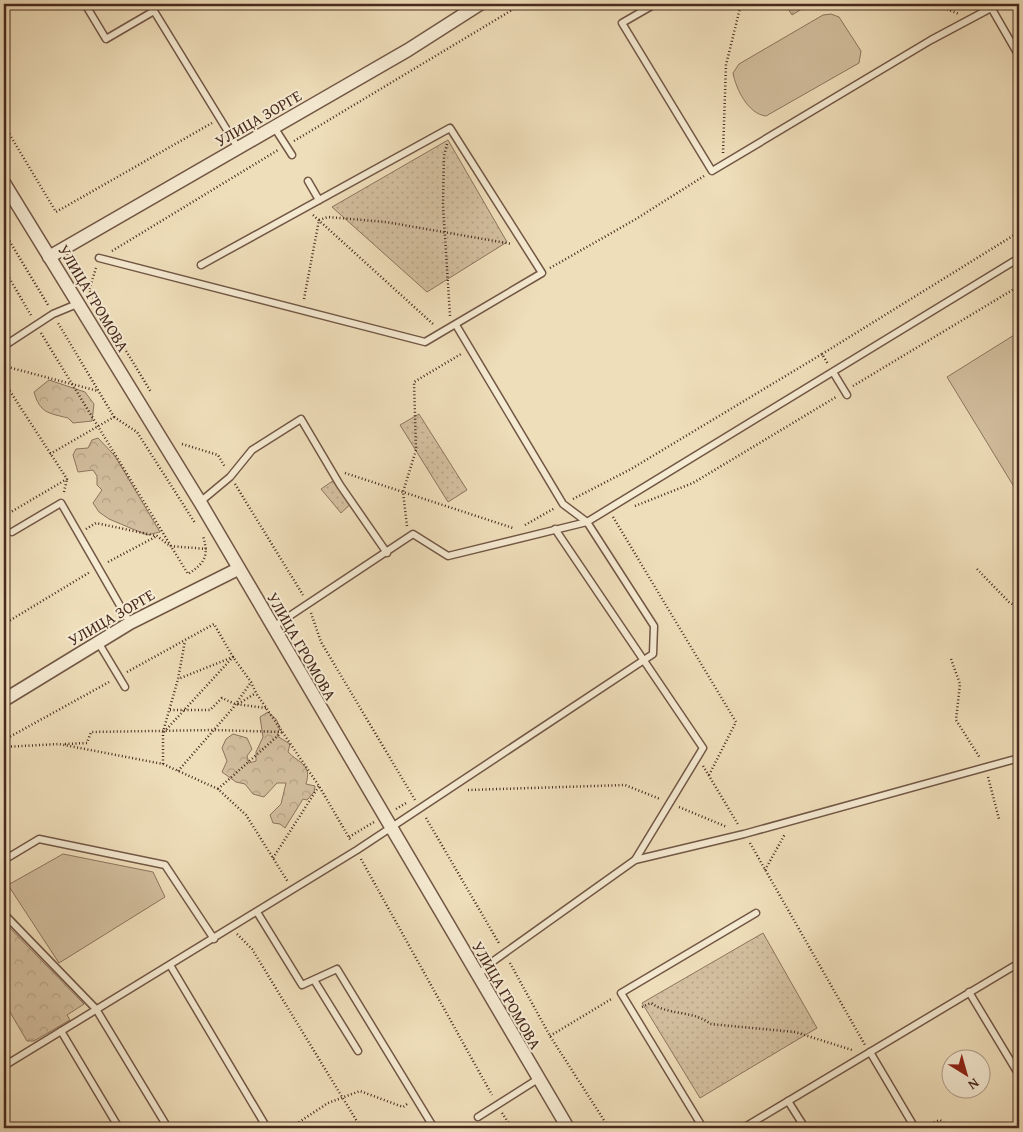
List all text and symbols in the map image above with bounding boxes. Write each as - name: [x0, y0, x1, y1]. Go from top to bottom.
- street label: УЛИЦА ЗОРГЕ: [210, 83, 306, 153]
- street label: УЛИЦА ГРОМОВА: [52, 240, 136, 356]
- street label: УЛИЦА ЗОРГЕ: [63, 582, 159, 652]
- street label: УЛИЦА ГРОМОВА: [261, 587, 343, 705]
- street label: УЛИЦА ГРОМОВА: [466, 936, 548, 1054]
- north arrow: [940, 1050, 990, 1100]
- text: N: [964, 1074, 984, 1096]

